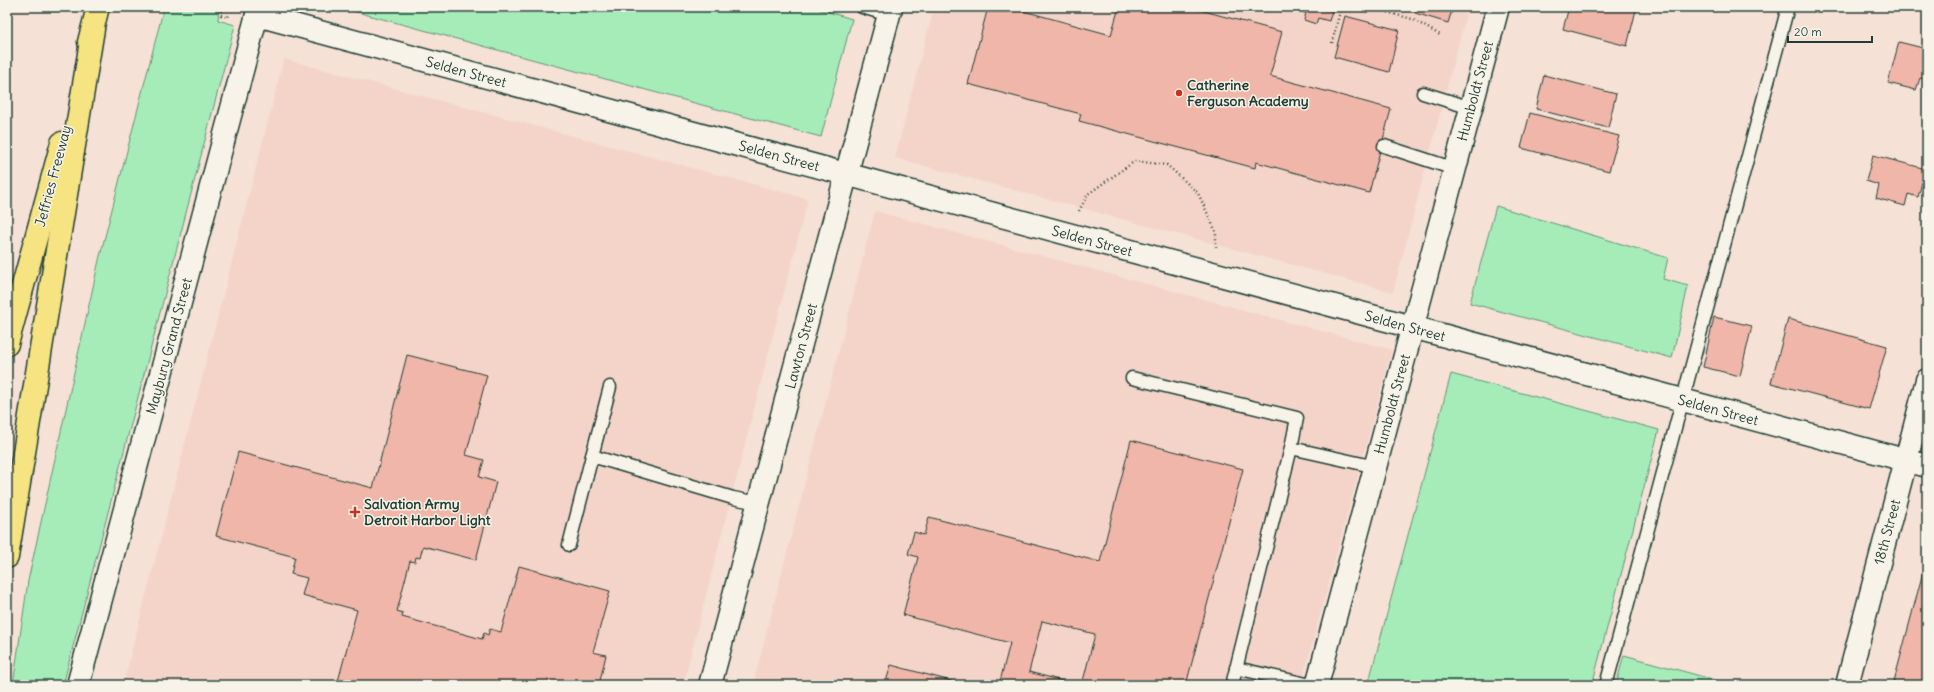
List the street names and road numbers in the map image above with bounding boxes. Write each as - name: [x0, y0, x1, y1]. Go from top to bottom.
- street label: Humboldt Street: [1453, 39, 1497, 143]
- street label: Selden Street: [424, 53, 509, 92]
- street label: Jeffries Freeway: [31, 123, 75, 229]
- street label: Selden Street: [737, 137, 822, 176]
- street label: Selden Street: [1050, 222, 1135, 261]
- street label: Maybury Grand Street: [142, 275, 196, 416]
- street label: Lawton Street: [781, 301, 821, 391]
- street label: Selden Street: [1363, 307, 1448, 346]
- street label: Humboldt Street: [1370, 352, 1414, 456]
- street label: Selden Street: [1676, 391, 1761, 430]
- street label: 18th Street: [1870, 497, 1904, 567]

